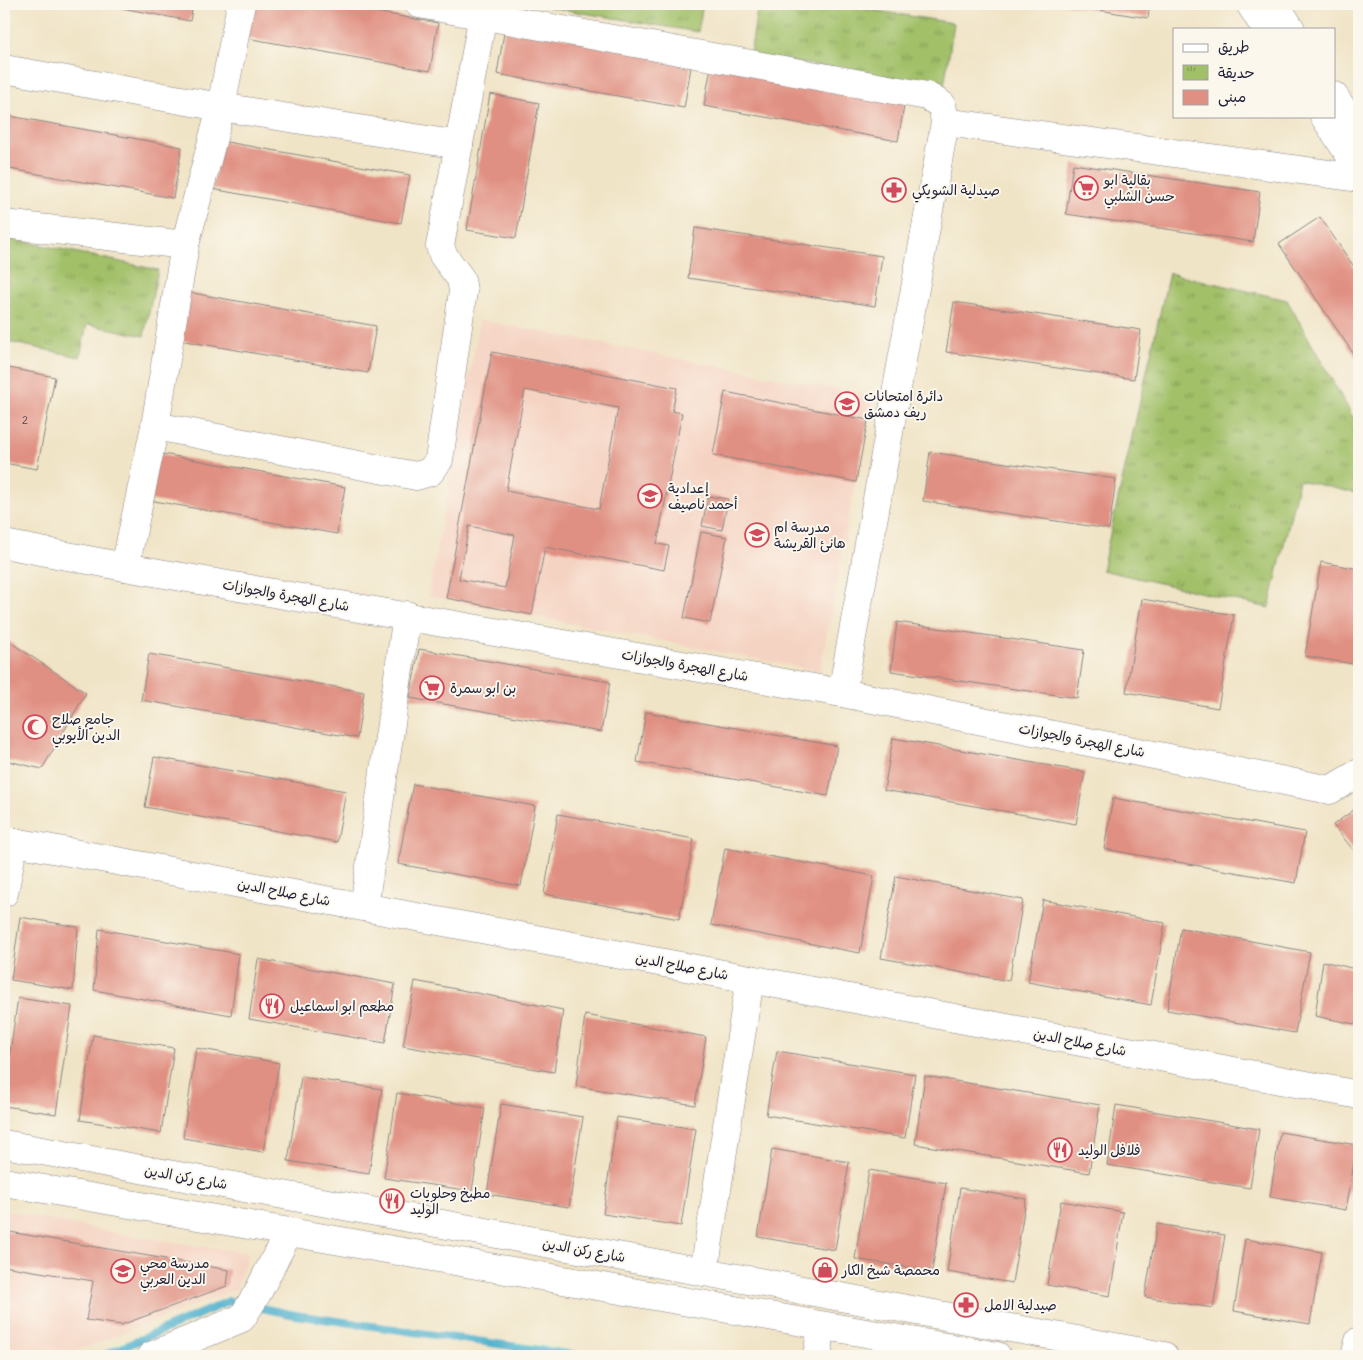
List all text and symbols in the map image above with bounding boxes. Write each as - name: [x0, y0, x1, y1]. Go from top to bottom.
- legend: [1173, 28, 1336, 118]
- text: طريق: [1218, 37, 1250, 56]
- text: حديقة: [1218, 63, 1255, 82]
- text: مبنى: [1218, 87, 1246, 107]
- place label: بقالية ابو حسن الشلبي: [1103, 171, 1175, 209]
- supermarket icon: بقالية ابو حسن الشلبي: [1073, 175, 1099, 201]
- pharmacy icon: صيدلية الشويكي: [881, 177, 907, 203]
- place label: صيدلية الشويكي: [912, 181, 1000, 203]
- place label: دائرة امتحانات ريف دمشق: [864, 387, 943, 421]
- school or university icon: دائرة امتحانات ريف دمشق: [834, 391, 860, 417]
- house number: 2: [22, 413, 28, 427]
- place label: إعدادية أحمد ناصيف: [668, 479, 738, 513]
- school or university icon: إعدادية أحمد ناصيف: [637, 483, 663, 509]
- place label: مدرسة ام هانئ القريشة: [774, 518, 846, 553]
- school or university icon: مدرسة ام هانئ القريشة: [744, 522, 770, 548]
- street label: شارع الهجرة والجوازات: [221, 575, 351, 616]
- street label: شارع الهجرة والجوازات: [620, 645, 750, 686]
- supermarket icon: بن ابو سمرة: [419, 675, 445, 701]
- place label: بن ابو سمرة: [450, 679, 516, 697]
- place label: جامع صلاح الدين الأيوبي: [52, 710, 120, 748]
- mosque icon: جامع صلاح الدين الأيوبي: [22, 714, 48, 740]
- street label: شارع الهجرة والجوازات: [1017, 719, 1147, 762]
- street label: شارع صلاح الدين: [236, 874, 332, 911]
- street label: شارع صلاح الدين: [634, 948, 730, 985]
- restaurant icon: مطعم ابو اسماعيل: [259, 993, 285, 1019]
- place label: مطعم ابو اسماعيل: [290, 997, 394, 1017]
- street label: شارع صلاح الدين: [1032, 1024, 1128, 1061]
- restaurant icon: فلافل الوليد: [1047, 1137, 1073, 1163]
- place label: فلافل الوليد: [1078, 1141, 1141, 1160]
- street label: شارع ركن الدين: [143, 1161, 229, 1194]
- place label: مطبخ وحلويات الوليد: [410, 1184, 490, 1219]
- restaurant icon: مطبخ وحلويات الوليد: [379, 1188, 405, 1214]
- street label: شارع ركن الدين: [541, 1234, 627, 1267]
- place label: مدرسة محي الدين العربي: [140, 1254, 209, 1292]
- shop icon: محمصة شيخ الكار: [812, 1257, 838, 1283]
- school or university icon: مدرسة محي الدين العربي: [110, 1258, 136, 1284]
- place label: محمصة شيخ الكار: [841, 1261, 940, 1280]
- pharmacy icon: صيدلية الامل: [953, 1292, 979, 1318]
- place label: صيدلية الامل: [984, 1296, 1057, 1314]

